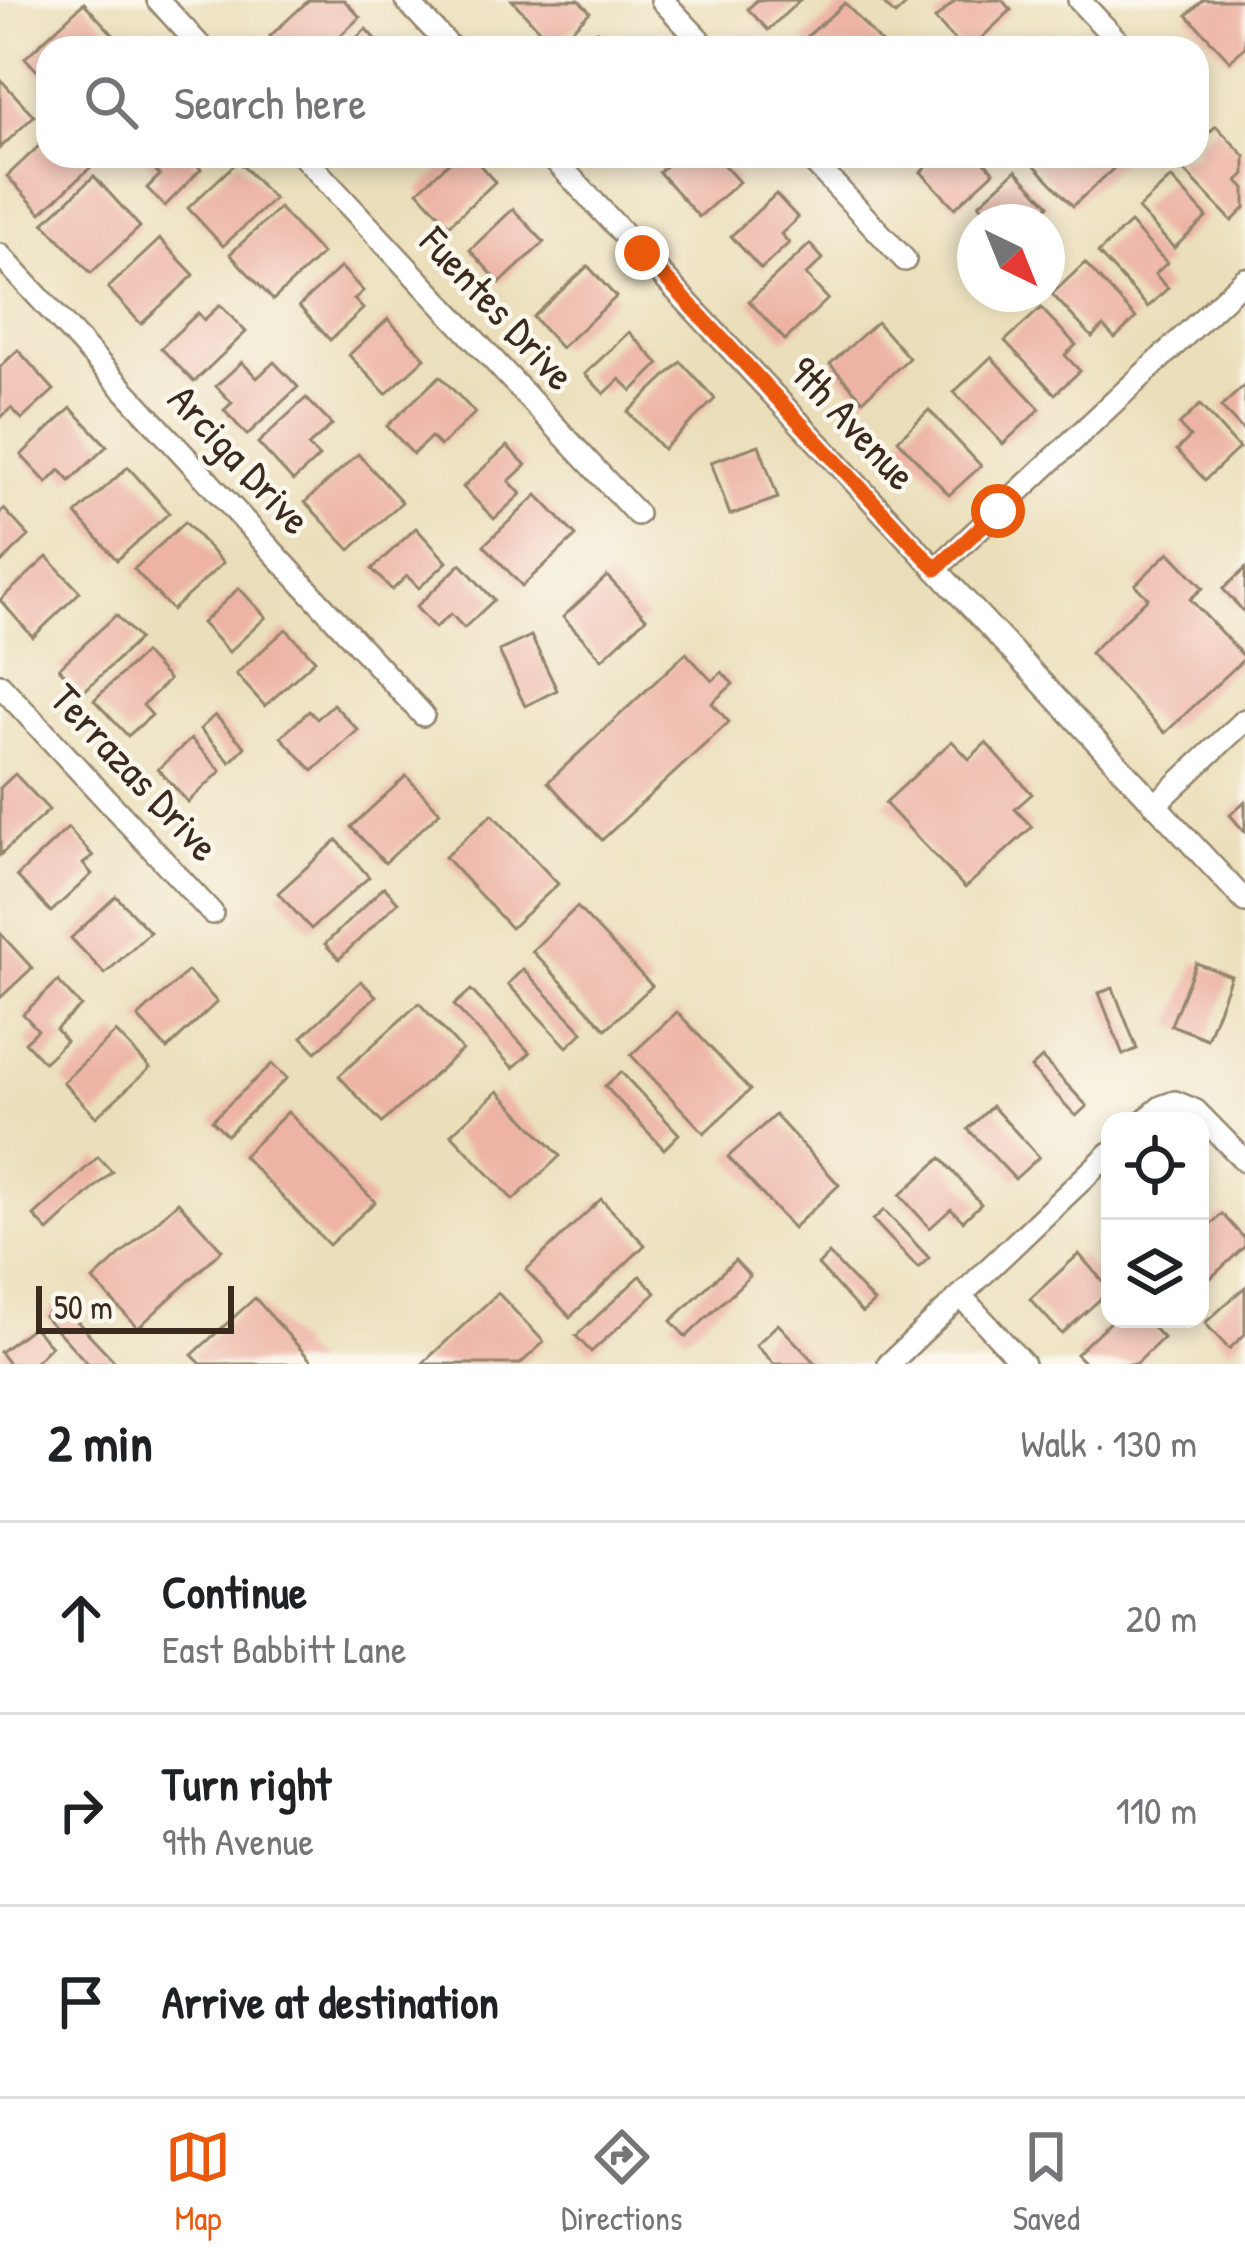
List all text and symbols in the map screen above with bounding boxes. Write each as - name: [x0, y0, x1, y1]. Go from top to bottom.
- search box: [36, 36, 1209, 168]
- icon: search: [78, 69, 144, 135]
- text: Search here: [174, 72, 366, 133]
- north arrow: [957, 204, 1065, 312]
- street label: Fuentes Drive: [407, 213, 589, 402]
- route end: [615, 226, 669, 280]
- street label: 9th Avenue: [777, 343, 930, 502]
- street label: Arciga Drive: [156, 371, 325, 546]
- route start: [971, 484, 1025, 538]
- street label: Terrazas Drive: [38, 670, 233, 873]
- map controls: [1101, 1112, 1209, 1328]
- button: locate: [1101, 1112, 1209, 1220]
- button: layers: [1101, 1220, 1209, 1328]
- scale bar: [36, 1280, 234, 1333]
- text: 50 m: [54, 1285, 113, 1329]
- text: 2 min: [48, 1408, 153, 1477]
- text: Walk · 130 m: [1021, 1416, 1197, 1469]
- text: Continue: [162, 1561, 307, 1622]
- icon: ahead: [48, 1585, 114, 1651]
- text: 20 m: [1126, 1591, 1197, 1644]
- text: East Babbitt Lane: [162, 1622, 407, 1675]
- text: Turn right: [162, 1753, 331, 1814]
- icon: right: [48, 1777, 114, 1843]
- text: 110 m: [1116, 1783, 1197, 1836]
- text: 9th Avenue: [162, 1814, 314, 1867]
- icon: arrive: [48, 1969, 114, 2035]
- text: Arrive at destination: [162, 1971, 499, 2032]
- tab: Map: [165, 2124, 231, 2240]
- tab: Directions: [561, 2124, 683, 2240]
- tab: Saved: [1013, 2124, 1080, 2240]

